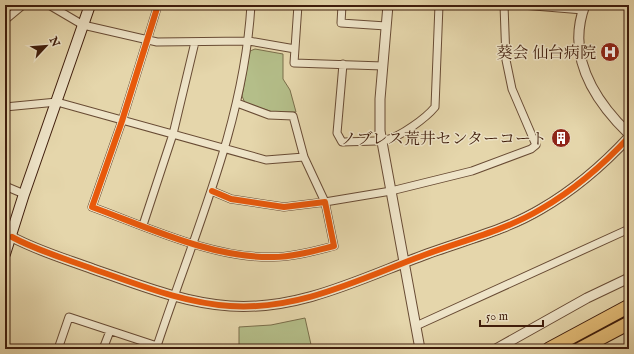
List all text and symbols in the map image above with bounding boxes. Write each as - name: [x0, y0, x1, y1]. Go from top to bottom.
- north arrow: [26, 26, 66, 66]
- text: N: [45, 34, 63, 50]
- hospital icon: 葵会 仙台病院: [599, 41, 621, 63]
- place label: 葵会 仙台病院: [497, 44, 596, 64]
- building icon: ノブレス荒井センターコート: [550, 127, 572, 149]
- place label: ノブレス荒井センターコート: [341, 130, 547, 150]
- scale bar: [480, 302, 543, 328]
- text: 50 m: [486, 309, 508, 324]

